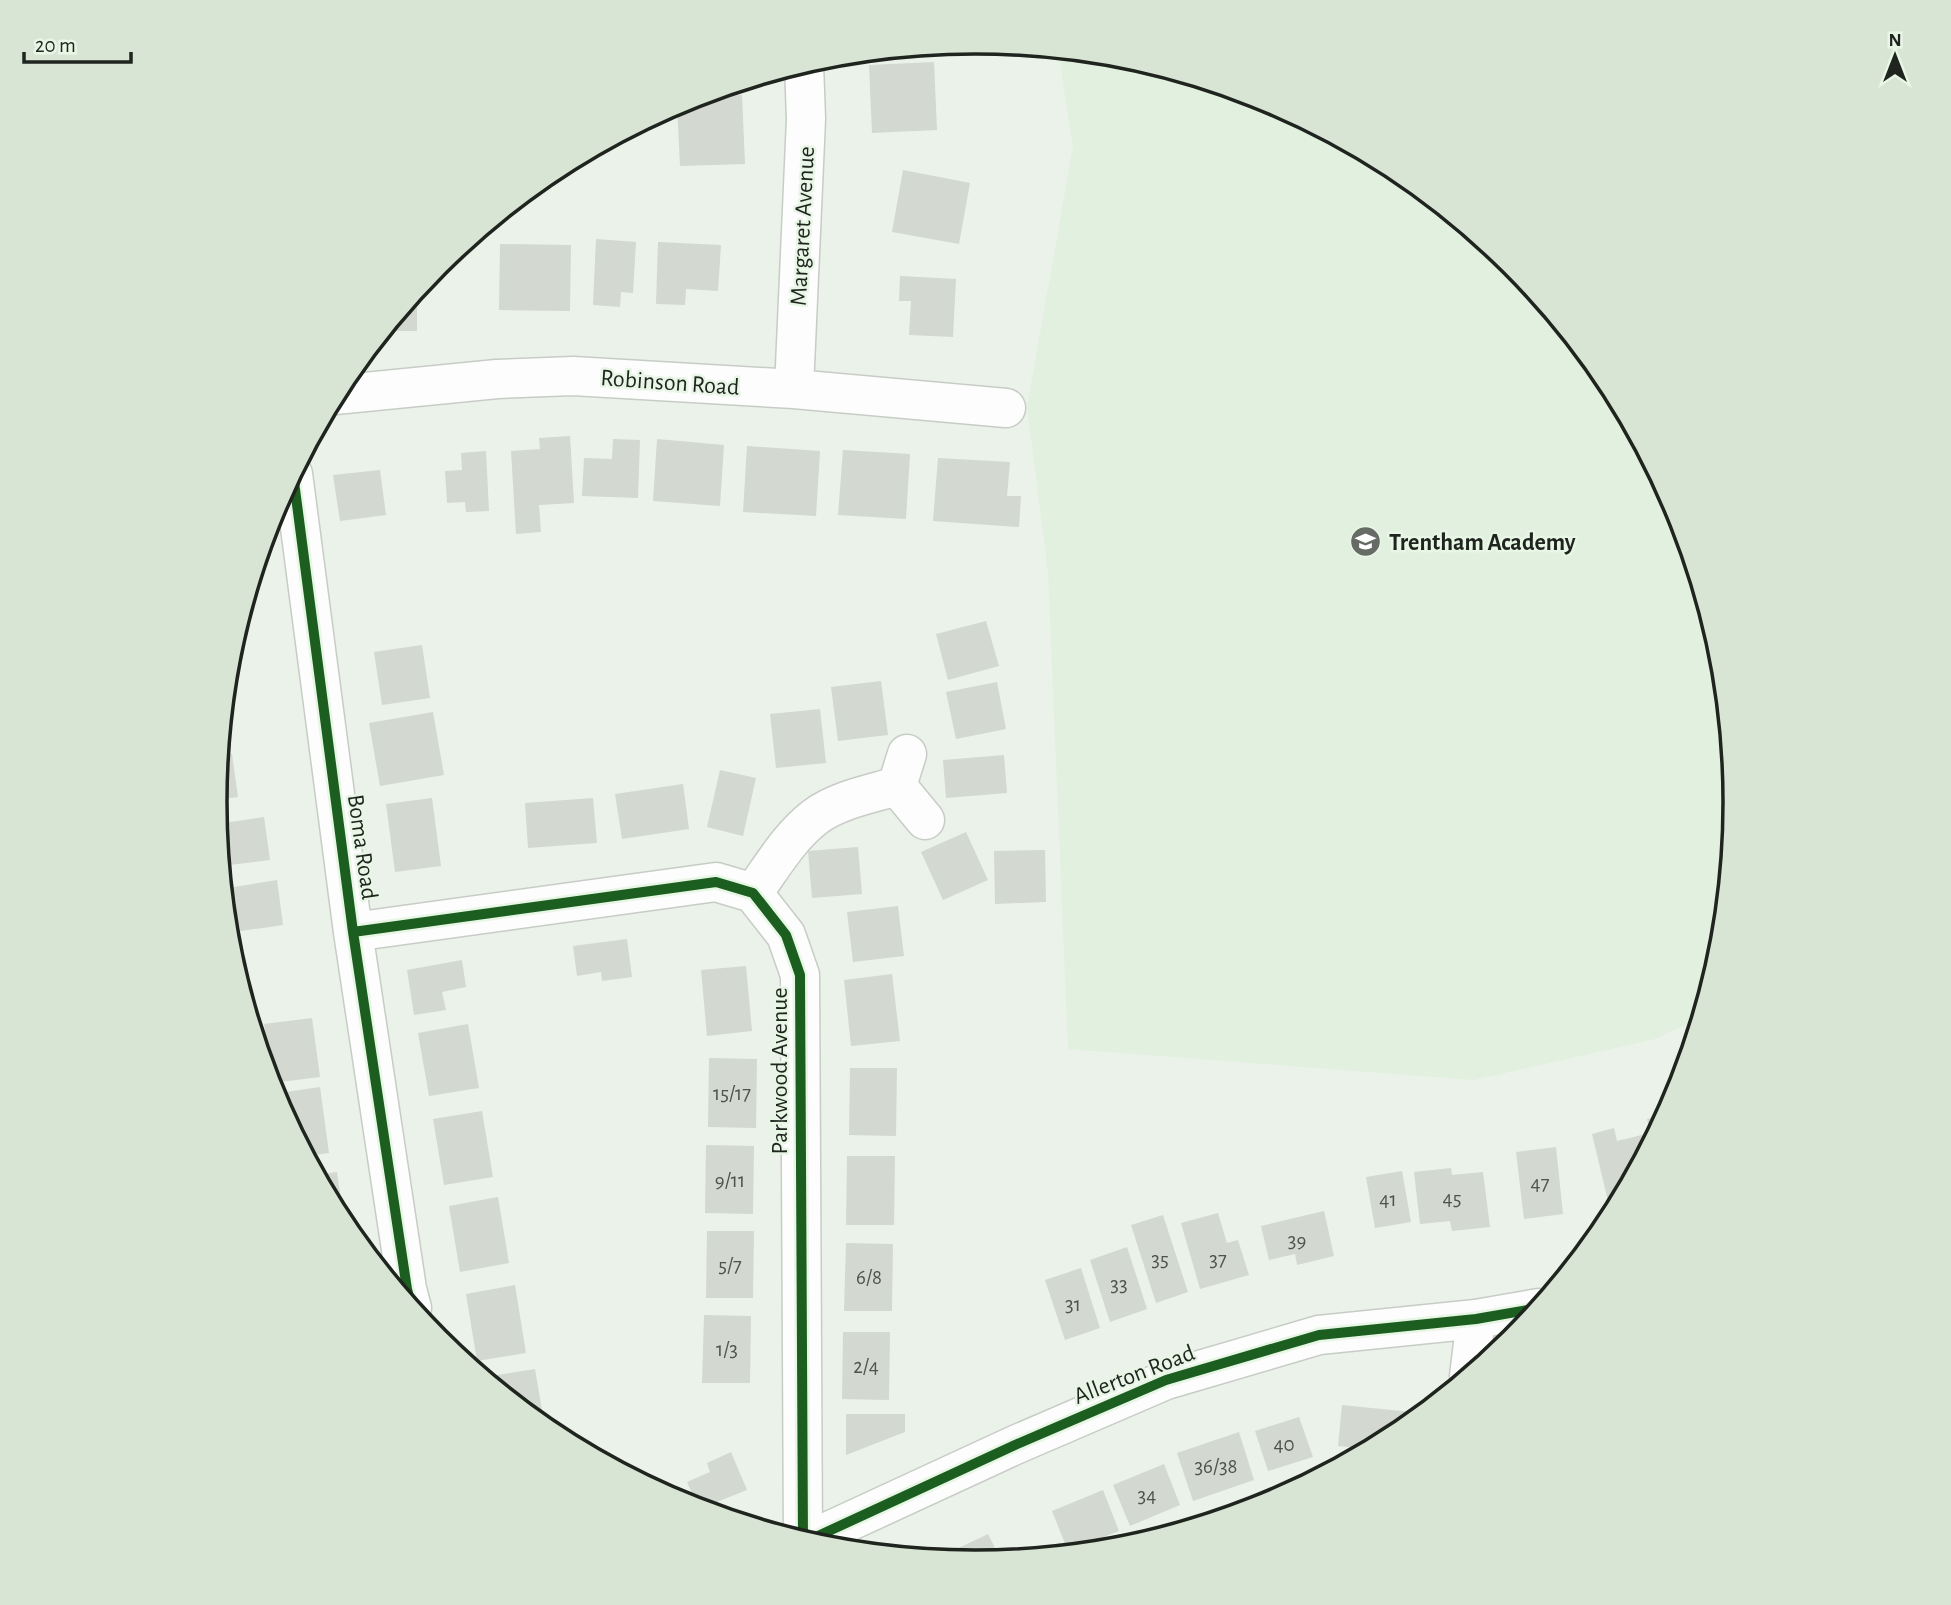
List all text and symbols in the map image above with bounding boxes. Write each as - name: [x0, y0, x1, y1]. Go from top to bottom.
- scale bar: [24, 21, 131, 65]
- north arrow: [1860, 21, 1930, 91]
- text: N: [1888, 31, 1902, 50]
- text: 20 m: [35, 35, 76, 56]
- street label: Margaret Avenue: [787, 146, 819, 307]
- street label: Robinson Road: [600, 366, 740, 400]
- school or university icon: Trentham Academy: [1349, 525, 1383, 559]
- place label: Trentham Academy: [1389, 531, 1576, 555]
- street label: Boma Road: [343, 793, 381, 901]
- street label: Parkwood Avenue: [768, 987, 792, 1155]
- house number: 15/17: [713, 1083, 751, 1104]
- house number: 9/11: [715, 1170, 745, 1191]
- house number: 47: [1531, 1173, 1550, 1194]
- house number: 45: [1443, 1188, 1461, 1209]
- house number: 41: [1379, 1189, 1397, 1210]
- house number: 39: [1288, 1230, 1306, 1251]
- house number: 35: [1151, 1249, 1169, 1270]
- house number: 37: [1209, 1249, 1227, 1270]
- house number: 5/7: [718, 1255, 742, 1276]
- house number: 6/8: [856, 1267, 882, 1288]
- house number: 33: [1110, 1274, 1128, 1295]
- house number: 31: [1065, 1294, 1081, 1315]
- house number: 1/3: [716, 1339, 738, 1360]
- street label: Allerton Road: [1071, 1341, 1198, 1409]
- house number: 2/4: [853, 1356, 879, 1377]
- house number: 40: [1273, 1434, 1295, 1455]
- house number: 36/38: [1194, 1456, 1238, 1477]
- house number: 34: [1138, 1485, 1156, 1506]

